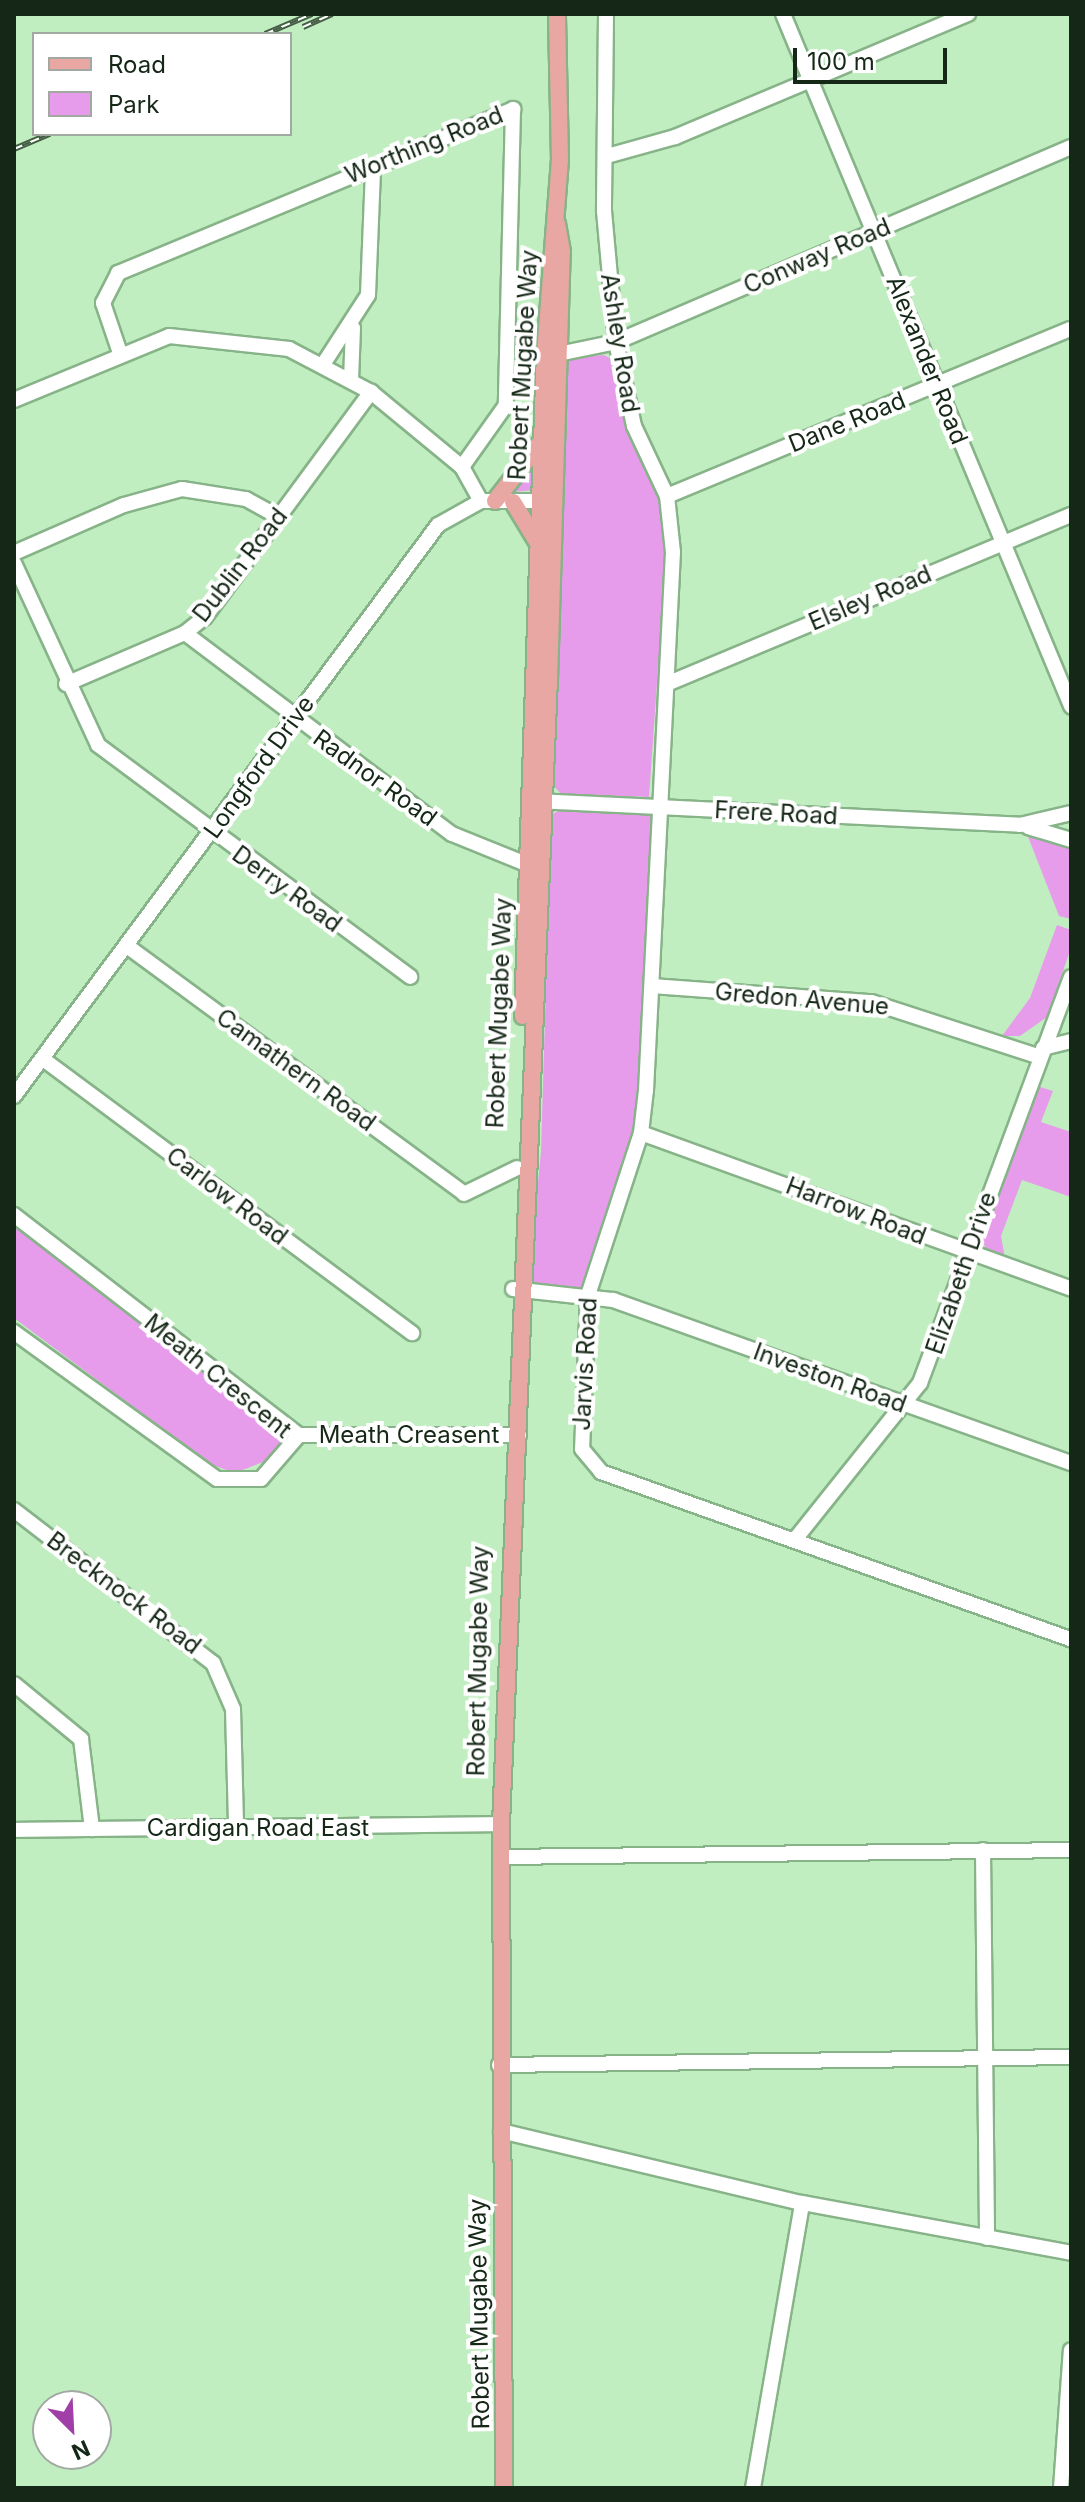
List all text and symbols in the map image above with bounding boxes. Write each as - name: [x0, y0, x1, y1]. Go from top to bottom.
- legend: [32, 32, 292, 136]
- scale bar: [797, 32, 951, 82]
- text: 100 m: [807, 47, 875, 76]
- text: Road: [108, 50, 166, 79]
- text: Park: [108, 90, 159, 119]
- street label: Worthing Road: [341, 100, 507, 190]
- street label: Conway Road: [739, 212, 895, 300]
- street label: Robert Mugabe Way: [503, 249, 543, 481]
- street label: Ashley Road: [595, 271, 645, 415]
- street label: Alexander Road: [880, 272, 974, 448]
- street label: Dane Road: [784, 385, 910, 459]
- street label: Dublin Road: [187, 502, 293, 628]
- street label: Elsley Road: [804, 559, 936, 637]
- street label: Longford Drive: [198, 690, 320, 844]
- street label: Radnor Road: [308, 724, 442, 832]
- street label: Frere Road: [714, 795, 838, 831]
- street label: Derry Road: [227, 840, 347, 938]
- street label: Robert Mugabe Way: [481, 897, 517, 1129]
- street label: Gredon Avenue: [714, 977, 890, 1021]
- street label: Camathern Road: [211, 1003, 381, 1137]
- street label: Carlow Road: [161, 1141, 293, 1251]
- street label: Harrow Road: [782, 1171, 930, 1251]
- street label: Elizabeth Drive: [920, 1188, 1002, 1358]
- street label: Jarvis Road: [567, 1297, 603, 1431]
- street label: Meath Crescent: [139, 1308, 297, 1444]
- street label: Investon Road: [750, 1337, 910, 1419]
- street label: Meath Creasent: [319, 1421, 499, 1449]
- street label: Brecknock Road: [41, 1526, 207, 1660]
- street label: Robert Mugabe Way: [462, 1545, 494, 1777]
- street label: Cardigan Road East: [147, 1814, 369, 1842]
- street label: Robert Mugabe Way: [463, 2198, 495, 2430]
- north arrow: [32, 2390, 112, 2470]
- text: N: [68, 2435, 94, 2465]

